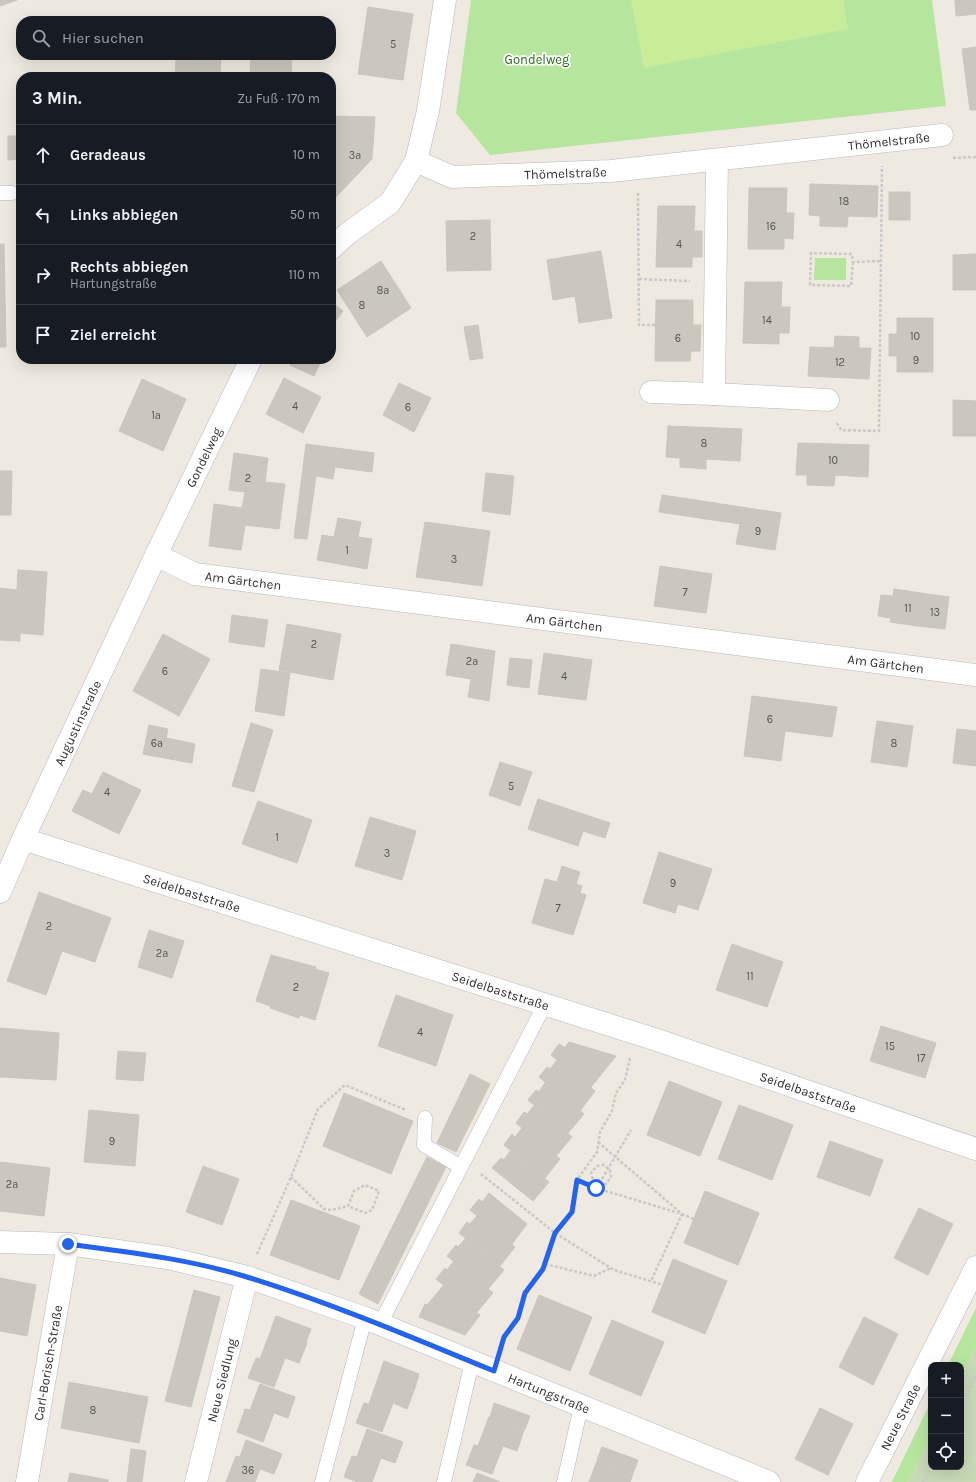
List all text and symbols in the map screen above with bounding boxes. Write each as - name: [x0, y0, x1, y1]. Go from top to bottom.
- search box: [16, 16, 336, 60]
- icon: search: [30, 27, 52, 49]
- text: Hier suchen: [62, 29, 144, 47]
- house number: 5: [390, 38, 396, 51]
- park label: Gondelweg: [505, 52, 570, 67]
- text: 3 Min.: [32, 88, 82, 108]
- text: Zu Fuß · 170 m: [237, 91, 320, 106]
- street label: Thömelstraße: [847, 129, 931, 153]
- icon: ahead: [32, 144, 54, 166]
- text: Geradeaus: [70, 146, 146, 164]
- text: 10 m: [293, 147, 320, 162]
- house number: 3a: [349, 149, 361, 162]
- street label: Thömelstraße: [524, 164, 607, 182]
- house number: 18: [839, 195, 849, 208]
- icon: left: [32, 204, 54, 226]
- text: Links abbiegen: [70, 206, 178, 224]
- text: 50 m: [290, 207, 320, 222]
- house number: 16: [766, 220, 776, 233]
- house number: 2: [470, 230, 476, 243]
- house number: 4: [676, 238, 682, 251]
- text: Rechts abbiegen: [70, 258, 189, 276]
- icon: right: [32, 264, 54, 286]
- text: 110 m: [288, 267, 320, 282]
- text: Hartungstraße: [70, 276, 157, 291]
- house number: 8a: [377, 284, 389, 297]
- house number: 8: [359, 299, 366, 312]
- house number: 14: [762, 314, 772, 327]
- icon: arrive: [32, 324, 54, 346]
- text: Ziel erreicht: [70, 326, 156, 344]
- house number: 10: [910, 330, 920, 343]
- house number: 6: [675, 332, 681, 345]
- house number: 9: [913, 354, 919, 367]
- house number: 12: [835, 356, 845, 369]
- house number: 4: [292, 400, 298, 413]
- house number: 6: [405, 401, 411, 414]
- house number: 1a: [151, 409, 161, 422]
- street label: Gondelweg: [182, 424, 225, 490]
- house number: 8: [701, 437, 708, 450]
- house number: 10: [828, 454, 838, 467]
- house number: 2: [245, 472, 251, 485]
- house number: 9: [755, 525, 761, 538]
- house number: 1: [345, 544, 349, 557]
- house number: 3: [451, 553, 457, 566]
- street label: Am Gärtchen: [204, 568, 282, 593]
- house number: 7: [682, 586, 688, 599]
- house number: 11: [904, 602, 912, 615]
- house number: 13: [930, 606, 940, 619]
- street label: Am Gärtchen: [525, 609, 604, 634]
- house number: 2: [311, 638, 317, 651]
- street label: Am Gärtchen: [847, 651, 925, 676]
- house number: 2a: [466, 655, 478, 668]
- house number: 6: [162, 665, 168, 678]
- house number: 4: [561, 670, 567, 683]
- street label: Augustinstraße: [51, 678, 104, 768]
- house number: 6: [767, 713, 773, 726]
- house number: 6a: [151, 737, 163, 750]
- house number: 8: [891, 737, 898, 750]
- house number: 5: [508, 780, 514, 793]
- house number: 4: [104, 786, 110, 799]
- house number: 1: [275, 831, 279, 844]
- house number: 3: [384, 847, 390, 860]
- street label: Seidelbaststraße: [141, 870, 243, 915]
- house number: 9: [670, 877, 676, 890]
- house number: 7: [555, 902, 561, 915]
- house number: 2: [46, 920, 52, 933]
- house number: 2a: [156, 947, 168, 960]
- street label: Seidelbaststraße: [450, 968, 551, 1013]
- house number: 11: [746, 970, 754, 983]
- house number: 2: [293, 981, 299, 994]
- house number: 4: [417, 1026, 423, 1039]
- house number: 15: [885, 1040, 895, 1053]
- house number: 17: [917, 1052, 925, 1065]
- street label: Seidelbaststraße: [758, 1068, 859, 1115]
- house number: 9: [109, 1135, 115, 1148]
- house number: 2a: [6, 1178, 18, 1191]
- route start: [587, 1179, 605, 1197]
- route end: [59, 1235, 77, 1253]
- street label: Carl-Borisch-Straße: [30, 1303, 65, 1422]
- street label: Neue Siedlung: [204, 1336, 239, 1424]
- map controls: [928, 1362, 964, 1470]
- button: +: [928, 1362, 964, 1398]
- street label: Hartungstraße: [506, 1370, 593, 1416]
- street label: Neue Straße: [877, 1381, 923, 1453]
- button: −: [928, 1398, 964, 1434]
- house number: 8: [90, 1404, 97, 1417]
- button: locate: [928, 1434, 964, 1470]
- house number: 36: [242, 1464, 254, 1477]

